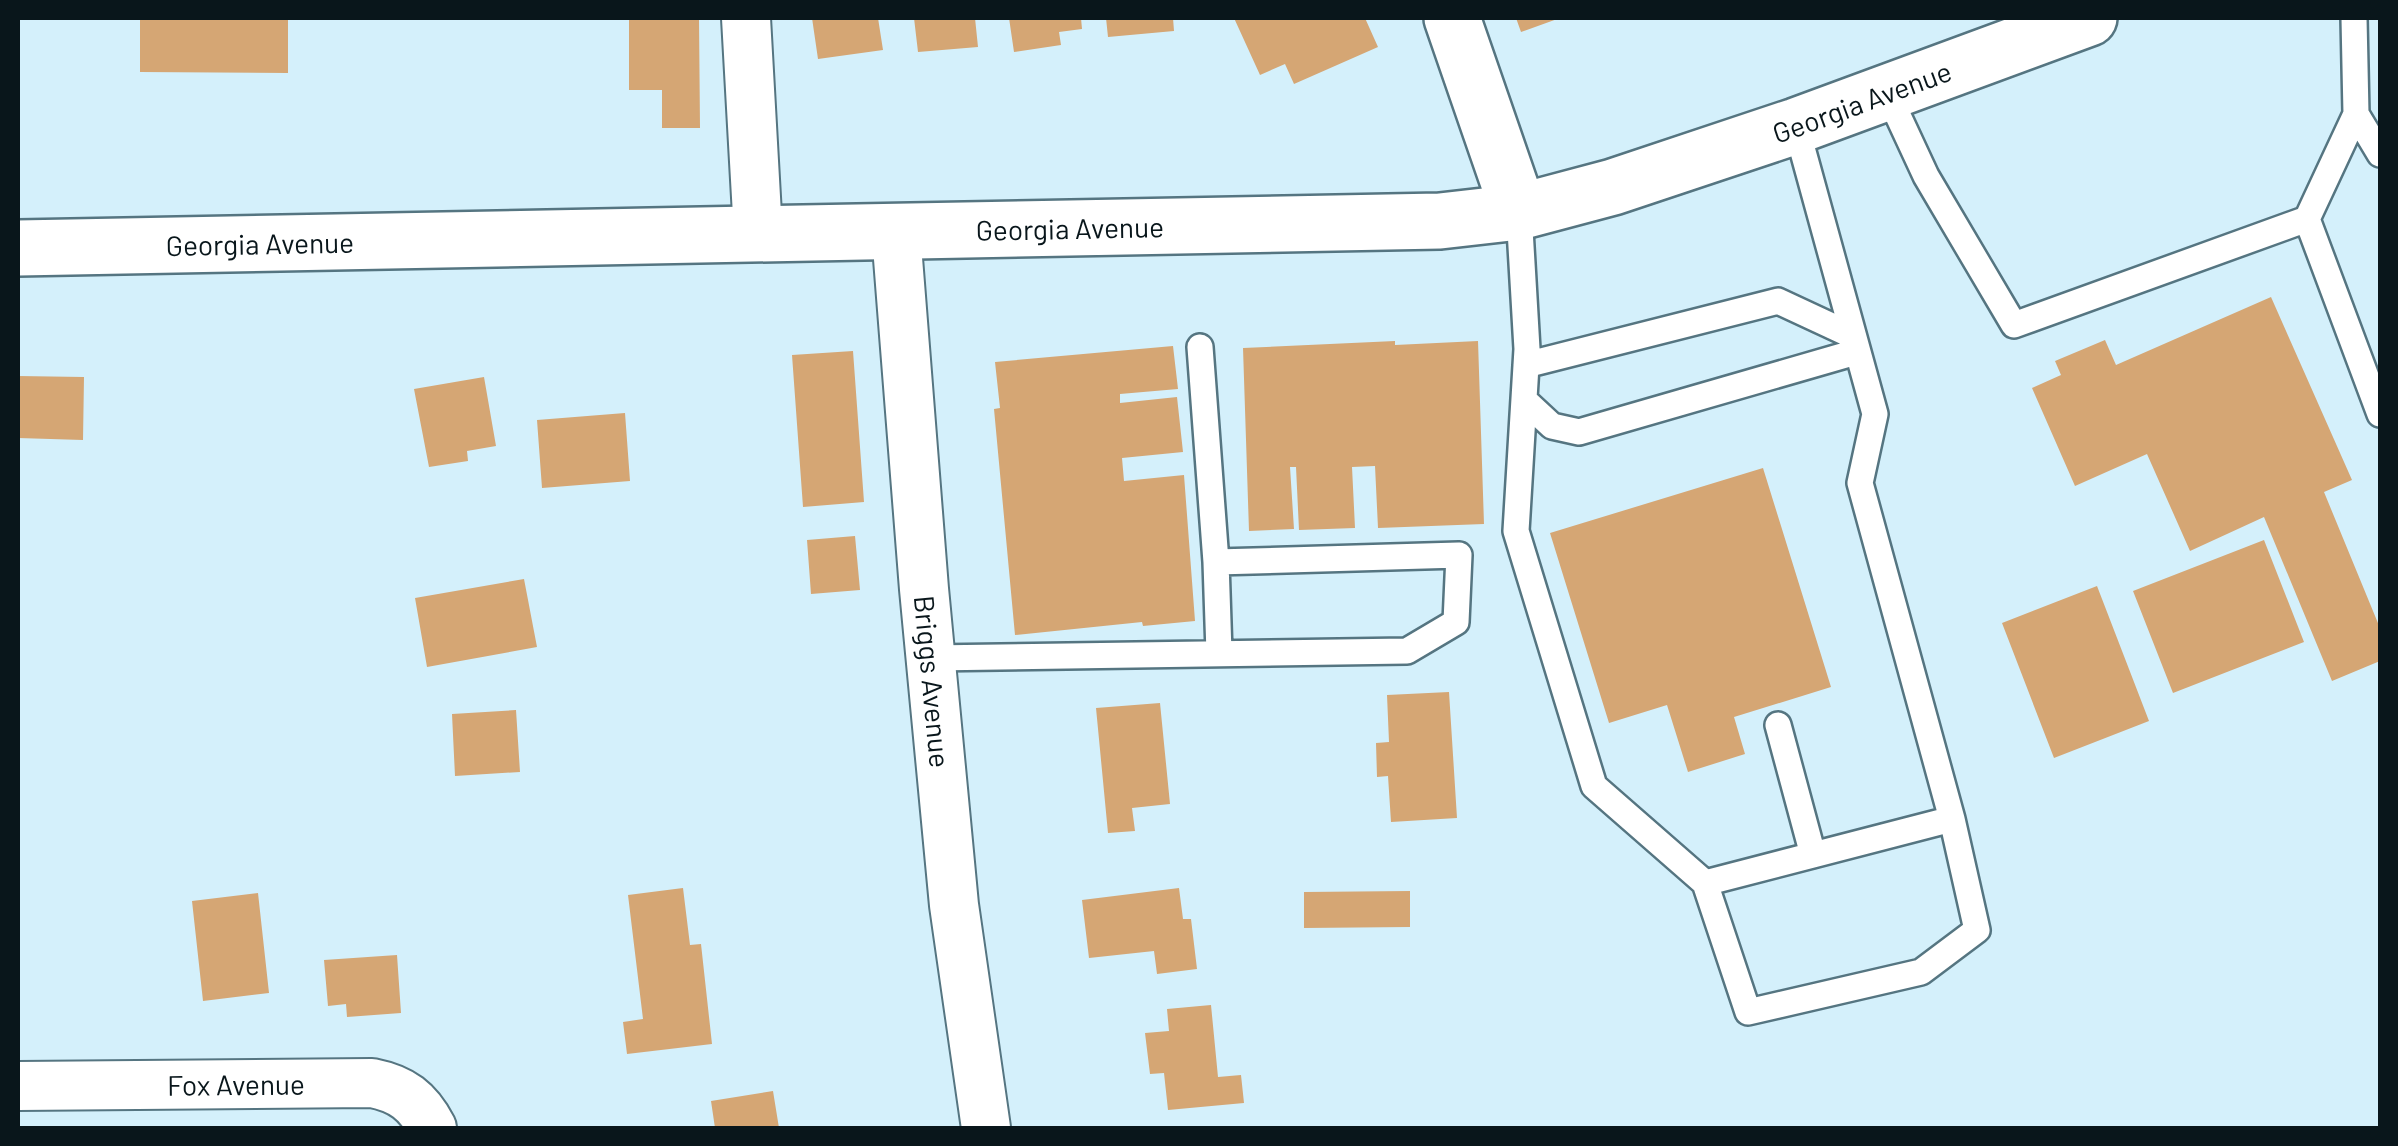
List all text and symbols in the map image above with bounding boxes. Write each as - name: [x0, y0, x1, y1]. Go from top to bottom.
- street label: Georgia Avenue: [1768, 53, 1956, 150]
- street label: Georgia Avenue: [975, 209, 1164, 247]
- street label: Georgia Avenue: [166, 225, 354, 262]
- street label: Briggs Avenue: [908, 594, 958, 769]
- street label: Fox Avenue: [167, 1067, 305, 1102]

